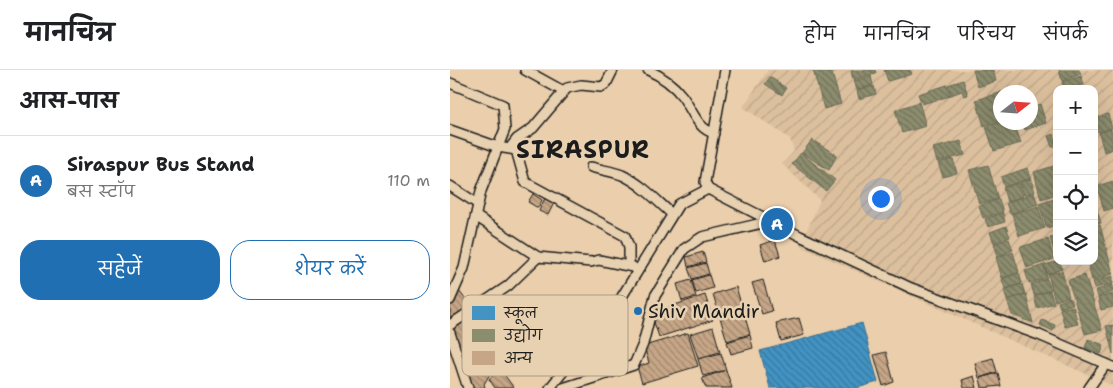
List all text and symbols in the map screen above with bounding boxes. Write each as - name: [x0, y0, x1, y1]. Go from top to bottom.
- text: मानचित्र: [25, 17, 114, 49]
- text: होम: [804, 22, 836, 46]
- text: मानचित्र: [864, 22, 930, 46]
- text: परिचय: [958, 22, 1015, 46]
- text: संपर्क: [1043, 22, 1088, 46]
- north arrow: [993, 85, 1038, 130]
- map controls: [1053, 85, 1098, 265]
- button: +: [1053, 85, 1098, 130]
- text: आस-पास: [20, 87, 118, 115]
- button: −: [1053, 130, 1098, 175]
- district label: SIRASPUR: [516, 134, 650, 166]
- text: Siraspur Bus Stand: [67, 152, 255, 177]
- text: A: [30, 170, 42, 191]
- text: 110 m: [387, 170, 430, 191]
- button: locate: [1053, 175, 1098, 220]
- text: बस स्टॉप: [67, 181, 135, 202]
- your location: [868, 186, 894, 212]
- pin: A: [761, 205, 793, 243]
- button: layers: [1053, 220, 1098, 265]
- button: सहेजें: [20, 240, 220, 300]
- button: शेयर करें: [230, 240, 430, 300]
- legend: [462, 295, 628, 376]
- place label: Shiv Mandir: [648, 299, 760, 324]
- text: स्कूल: [503, 304, 538, 325]
- marker: Shiv Mandir: [632, 305, 644, 317]
- text: उद्योग: [503, 324, 544, 344]
- text: अन्य: [504, 349, 534, 367]

